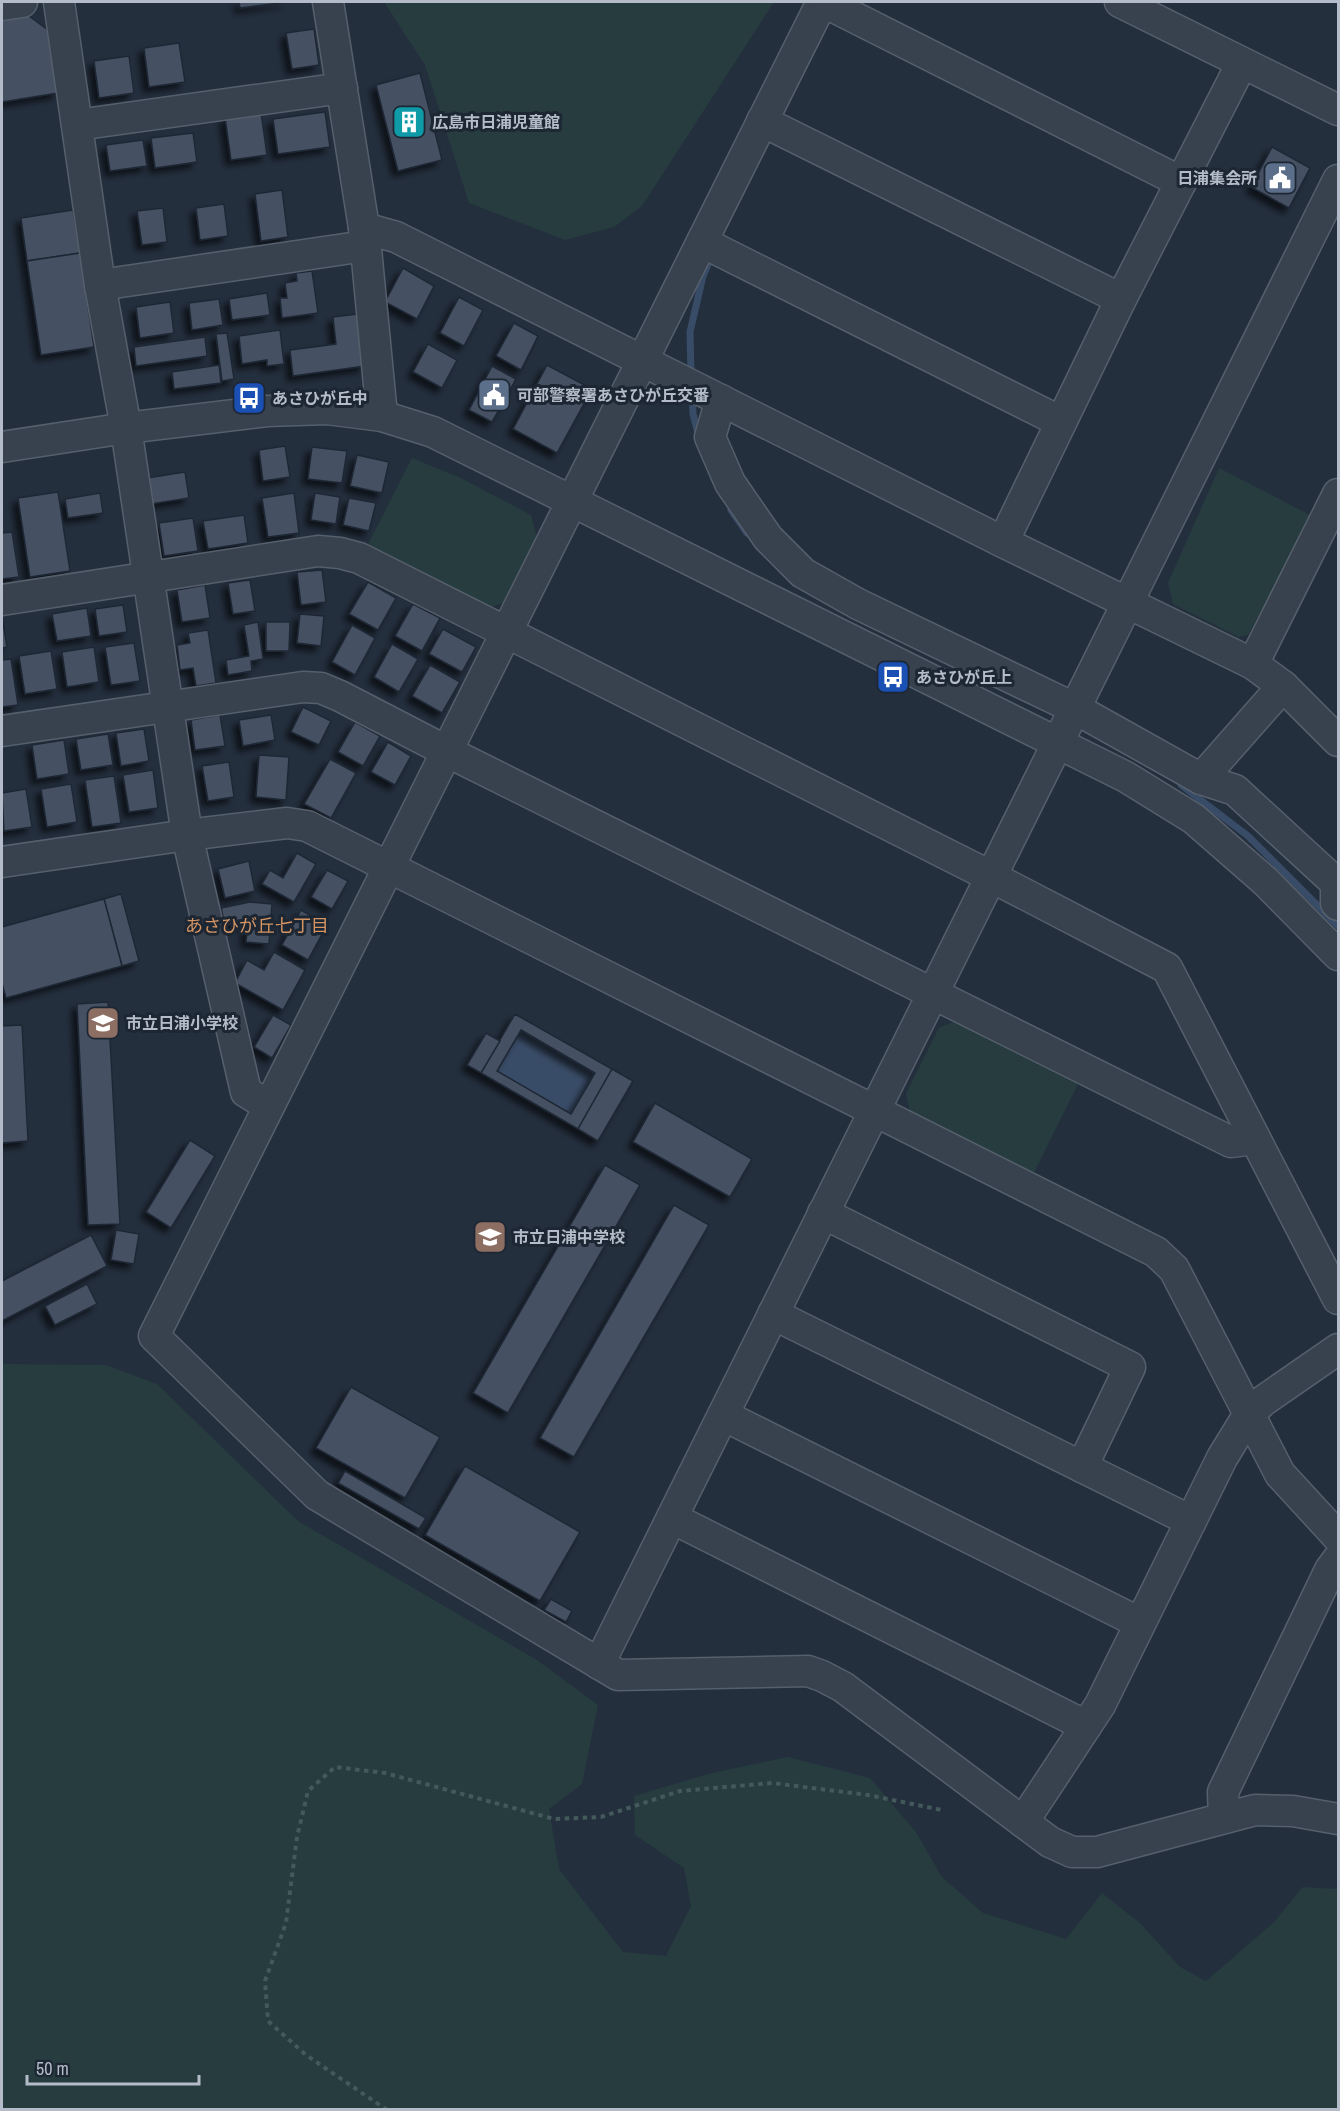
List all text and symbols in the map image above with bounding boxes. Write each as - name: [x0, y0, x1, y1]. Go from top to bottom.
- building icon: 広島市日浦児童館: [391, 104, 427, 140]
- place label: 広島市日浦児童館: [432, 111, 560, 133]
- public building icon: 日浦集会所: [1262, 160, 1298, 196]
- place label: 日浦集会所: [1177, 167, 1257, 189]
- public building icon: 可部警察署あさひが丘交番: [476, 377, 512, 413]
- bus stop icon: あさひが丘中: [231, 380, 267, 416]
- place label: 可部警察署あさひが丘交番: [517, 384, 709, 406]
- place label: あさひが丘中: [272, 387, 368, 409]
- bus stop icon: あさひが丘上: [875, 659, 911, 695]
- place label: あさひが丘上: [916, 666, 1012, 688]
- district label: あさひが丘七丁目: [185, 913, 329, 938]
- school or university icon: 市立日浦小学校: [85, 1005, 121, 1041]
- place label: 市立日浦小学校: [126, 1012, 238, 1034]
- school or university icon: 市立日浦中学校: [472, 1219, 508, 1255]
- place label: 市立日浦中学校: [513, 1226, 625, 1248]
- scale bar: [27, 2048, 200, 2086]
- text: 50 m: [36, 2056, 69, 2081]

